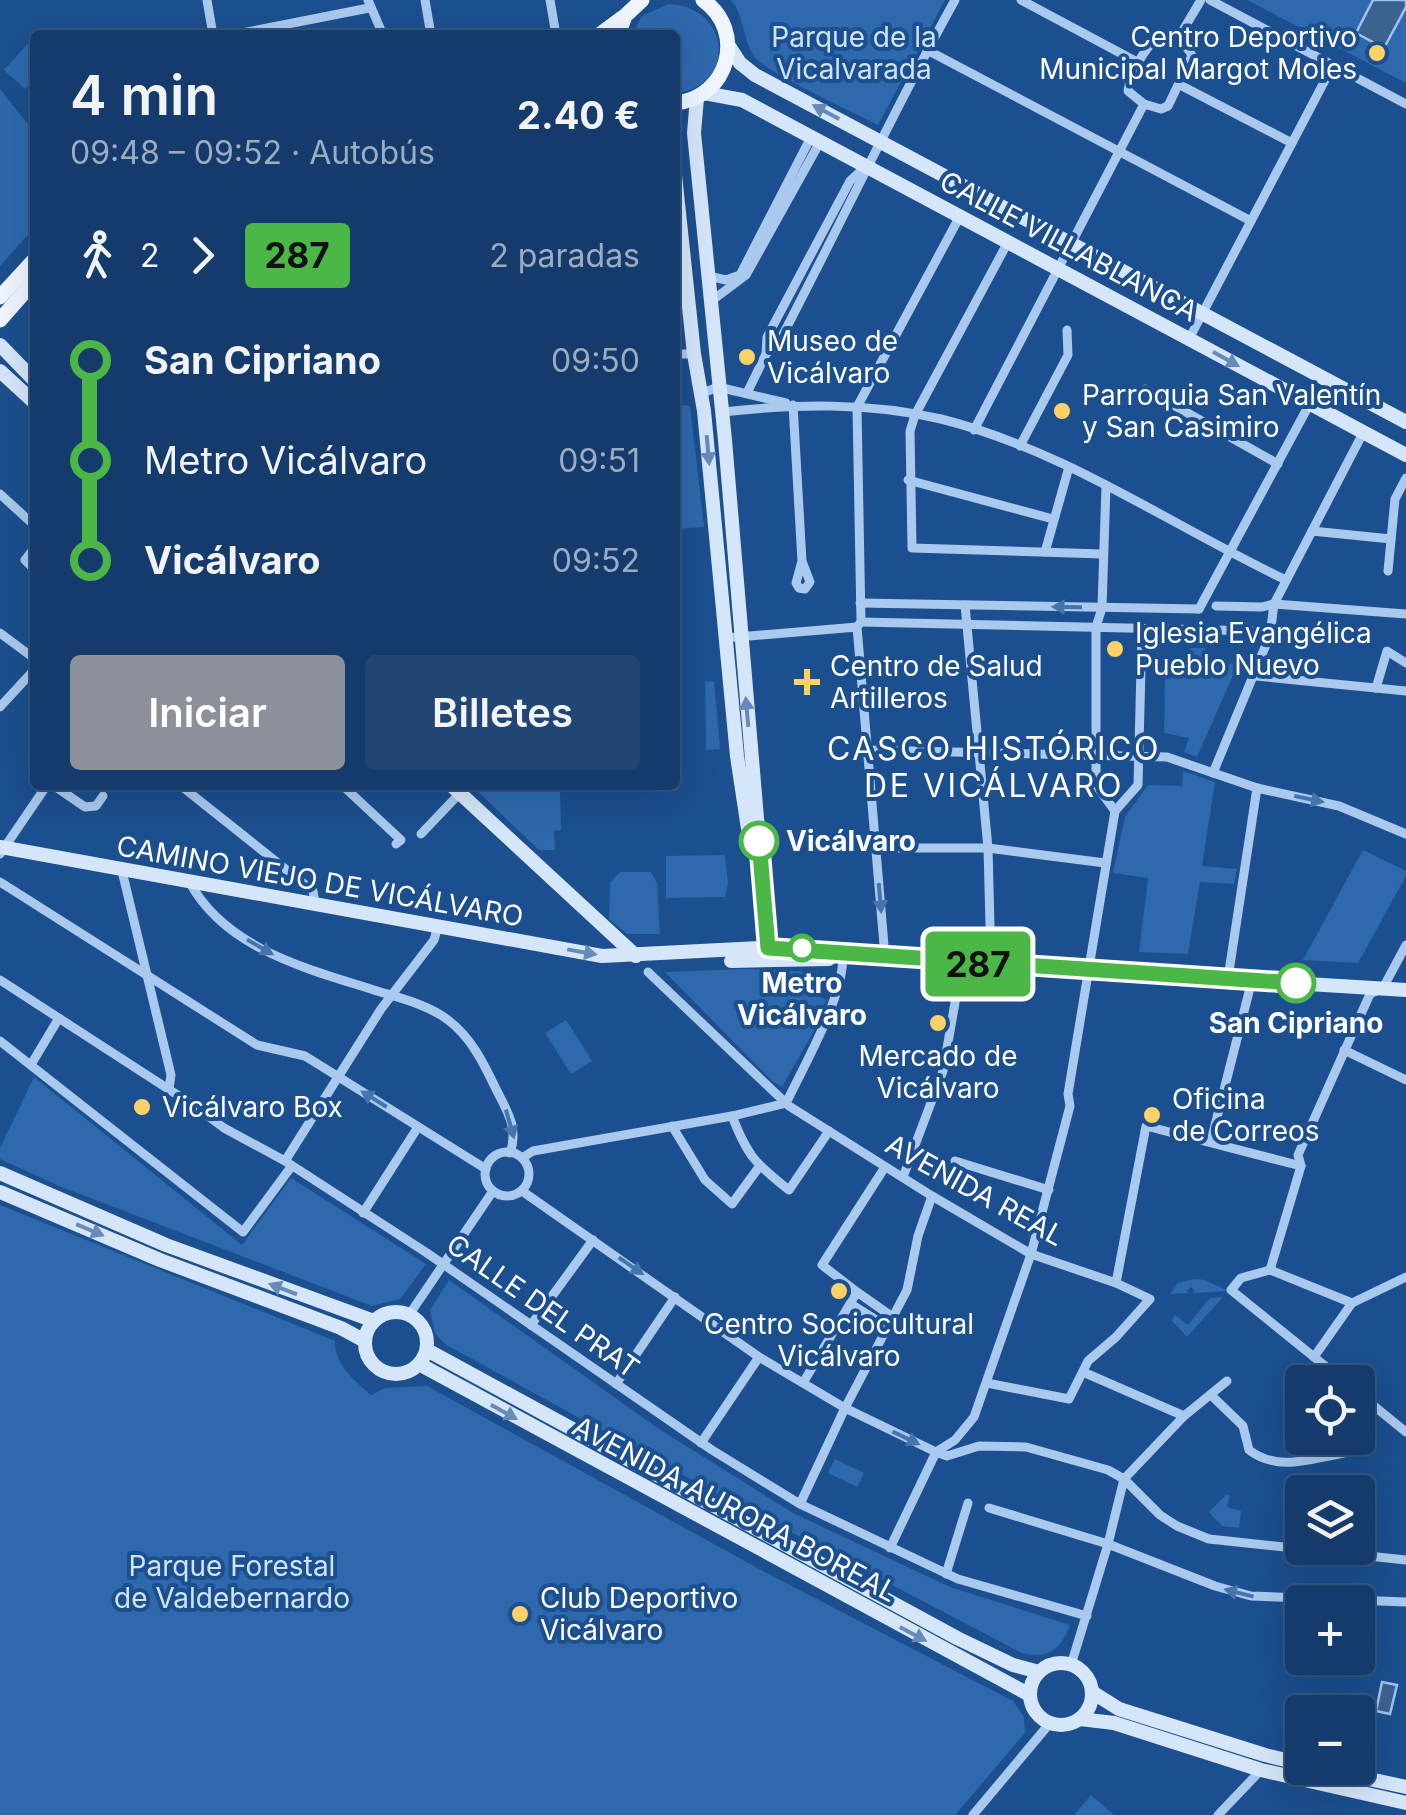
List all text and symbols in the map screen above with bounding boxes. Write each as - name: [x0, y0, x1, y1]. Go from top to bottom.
- park label: Parque de la Vicalvarada: [771, 20, 937, 86]
- place label: Centro Deportivo Municipal Margot Moles: [1039, 20, 1357, 86]
- marker: Centro Deportivo Municipal Margot Moles: [1366, 42, 1388, 64]
- text: 4 min: [70, 62, 218, 128]
- text: 2.40 €: [517, 92, 640, 138]
- one-way arrow: [811, 104, 840, 121]
- text: 09:48 – 09:52 · Autobús: [70, 133, 435, 172]
- street label: CALLE VILLABLANCA: [934, 164, 1204, 328]
- icon: walk: [70, 228, 125, 283]
- icon: forward: [175, 228, 230, 283]
- text: 287: [265, 234, 330, 276]
- text: 2: [140, 236, 160, 275]
- text: 2 paradas: [489, 236, 640, 275]
- place label: Museo de Vicálvaro: [767, 324, 898, 390]
- text: San Cipriano: [144, 337, 381, 383]
- text: 09:50: [551, 341, 640, 380]
- marker: Museo de Vicálvaro: [736, 346, 758, 368]
- one-way arrow: [1212, 351, 1241, 368]
- place label: Parroquia San Valentín y San Casimiro: [1082, 378, 1381, 444]
- marker: Parroquia San Valentín y San Casimiro: [1051, 400, 1073, 422]
- one-way arrow: [700, 435, 716, 467]
- text: Metro Vicálvaro: [144, 437, 427, 483]
- text: 09:51: [558, 441, 640, 480]
- text: Vicálvaro: [144, 537, 320, 583]
- text: 09:52: [552, 541, 640, 580]
- one-way arrow: [1050, 599, 1082, 615]
- place label: Iglesia Evangélica Pueblo Nuevo: [1135, 616, 1372, 682]
- marker: Iglesia Evangélica Pueblo Nuevo: [1104, 638, 1126, 660]
- place label: Centro de Salud Artilleros: [830, 649, 1043, 715]
- button: Iniciar: [70, 655, 345, 770]
- button: Billetes: [365, 655, 640, 770]
- marker: Centro de Salud Artilleros: [794, 669, 820, 695]
- one-way arrow: [739, 696, 755, 727]
- district label: CASCO HISTÓRICO DE VICÁLVARO: [827, 729, 1161, 805]
- one-way arrow: [1294, 792, 1325, 808]
- marker: Vicálvaro: [740, 822, 778, 860]
- place label: Vicálvaro: [786, 824, 916, 858]
- street label: CAMINO VIEJO DE VICÁLVARO: [114, 827, 526, 934]
- one-way arrow: [873, 883, 889, 915]
- line badge: 287: [920, 932, 1036, 996]
- marker: Metro Vicálvaro: [789, 935, 815, 961]
- one-way arrow: [246, 938, 274, 956]
- text: 287: [945, 943, 1011, 985]
- one-way arrow: [566, 945, 598, 960]
- marker: San Cipriano: [1277, 964, 1315, 1002]
- place label: Metro Vicálvaro: [737, 966, 867, 1032]
- place label: San Cipriano: [1209, 1006, 1383, 1040]
- marker: Mercado de Vicálvaro: [927, 1012, 949, 1034]
- place label: Mercado de Vicálvaro: [859, 1039, 1017, 1105]
- place label: Oficina de Correos: [1172, 1082, 1320, 1148]
- place label: Vicálvaro Box: [162, 1090, 343, 1124]
- one-way arrow: [360, 1091, 388, 1108]
- marker: Vicálvaro Box: [131, 1096, 153, 1118]
- marker: Oficina de Correos: [1141, 1104, 1163, 1126]
- one-way arrow: [502, 1108, 518, 1139]
- street label: AVENIDA REAL: [880, 1127, 1070, 1253]
- one-way arrow: [75, 1222, 105, 1238]
- street label: CALLE DEL PRAT: [440, 1227, 646, 1385]
- one-way arrow: [617, 1256, 644, 1275]
- marker: Centro Sociocultural Vicálvaro: [828, 1280, 850, 1302]
- one-way arrow: [267, 1281, 297, 1296]
- place label: Centro Sociocultural Vicálvaro: [704, 1307, 974, 1373]
- map controls: [1285, 1365, 1375, 1785]
- button: locate: [1285, 1365, 1375, 1455]
- one-way arrow: [490, 1402, 518, 1420]
- street label: AVENIDA AURORA BOREAL: [567, 1409, 903, 1609]
- one-way arrow: [892, 1429, 921, 1446]
- button: layers: [1285, 1475, 1375, 1565]
- park label: Parque Forestal de Valdebernardo: [114, 1549, 350, 1615]
- place label: Club Deportivo Vicálvaro: [540, 1581, 738, 1647]
- one-way arrow: [1223, 1584, 1254, 1600]
- button: +: [1285, 1585, 1375, 1675]
- marker: Club Deportivo Vicálvaro: [509, 1603, 531, 1625]
- one-way arrow: [898, 1625, 927, 1642]
- button: −: [1285, 1695, 1375, 1785]

